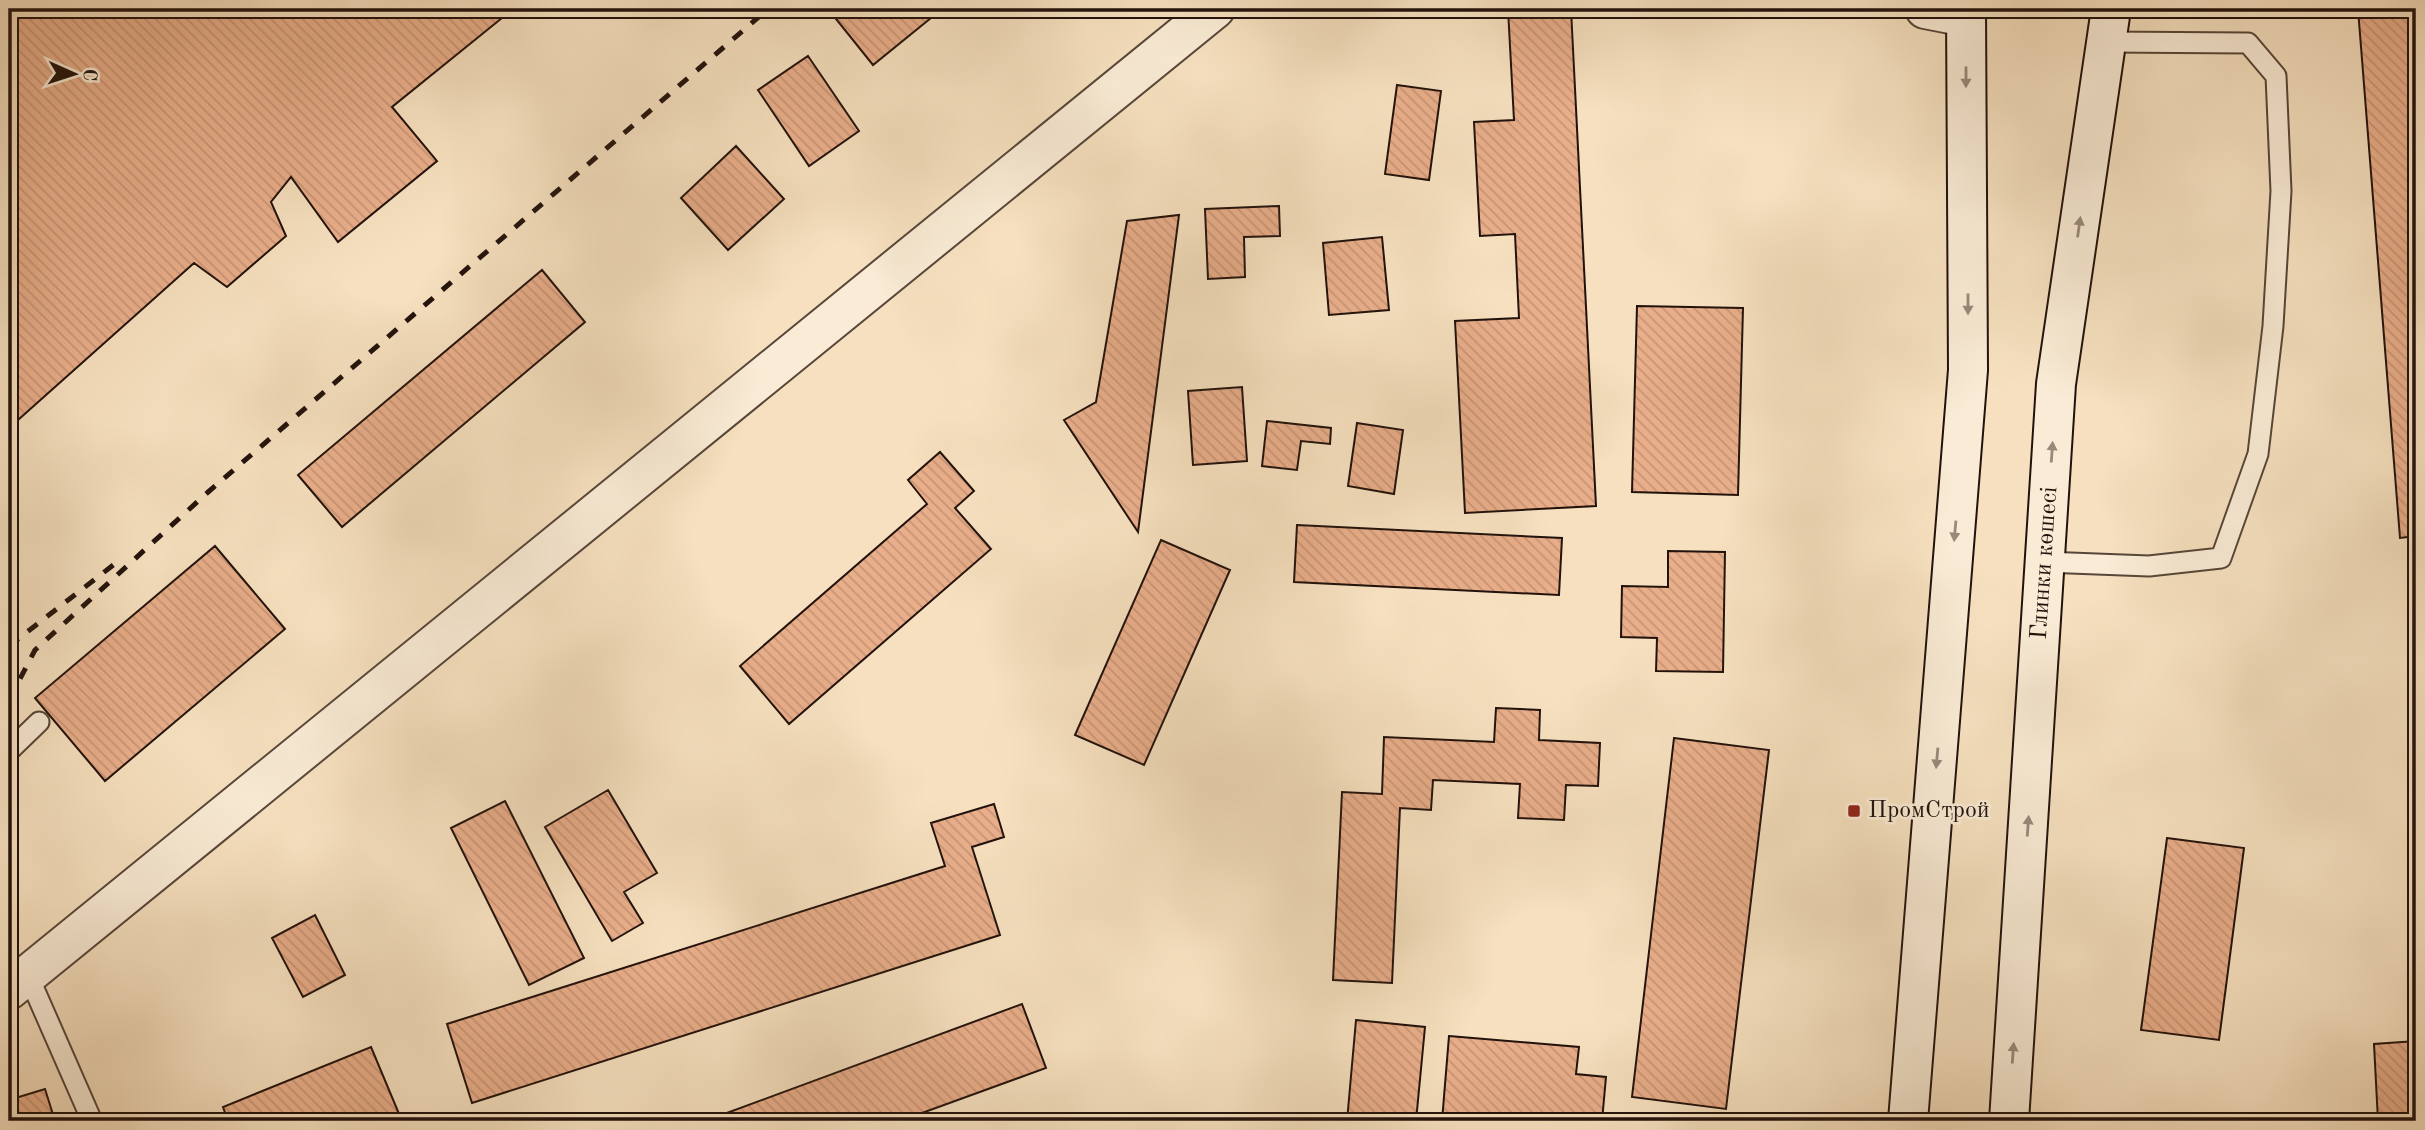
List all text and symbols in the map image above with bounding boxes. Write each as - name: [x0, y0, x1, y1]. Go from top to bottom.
- north arrow: [38, 38, 108, 108]
- one-way arrow: [1961, 66, 1972, 88]
- text: С: [79, 68, 98, 82]
- one-way arrow: [2074, 216, 2085, 238]
- one-way arrow: [1962, 294, 1974, 316]
- one-way arrow: [2047, 441, 2058, 463]
- street label: Глинки көшесі: [2028, 486, 2062, 640]
- one-way arrow: [1949, 521, 1960, 543]
- one-way arrow: [1931, 747, 1942, 769]
- place label: ПромСтрой: [1868, 799, 1990, 823]
- marker: ПромСтрой: [1846, 803, 1862, 819]
- one-way arrow: [2023, 815, 2034, 837]
- one-way arrow: [2008, 1042, 2019, 1064]

